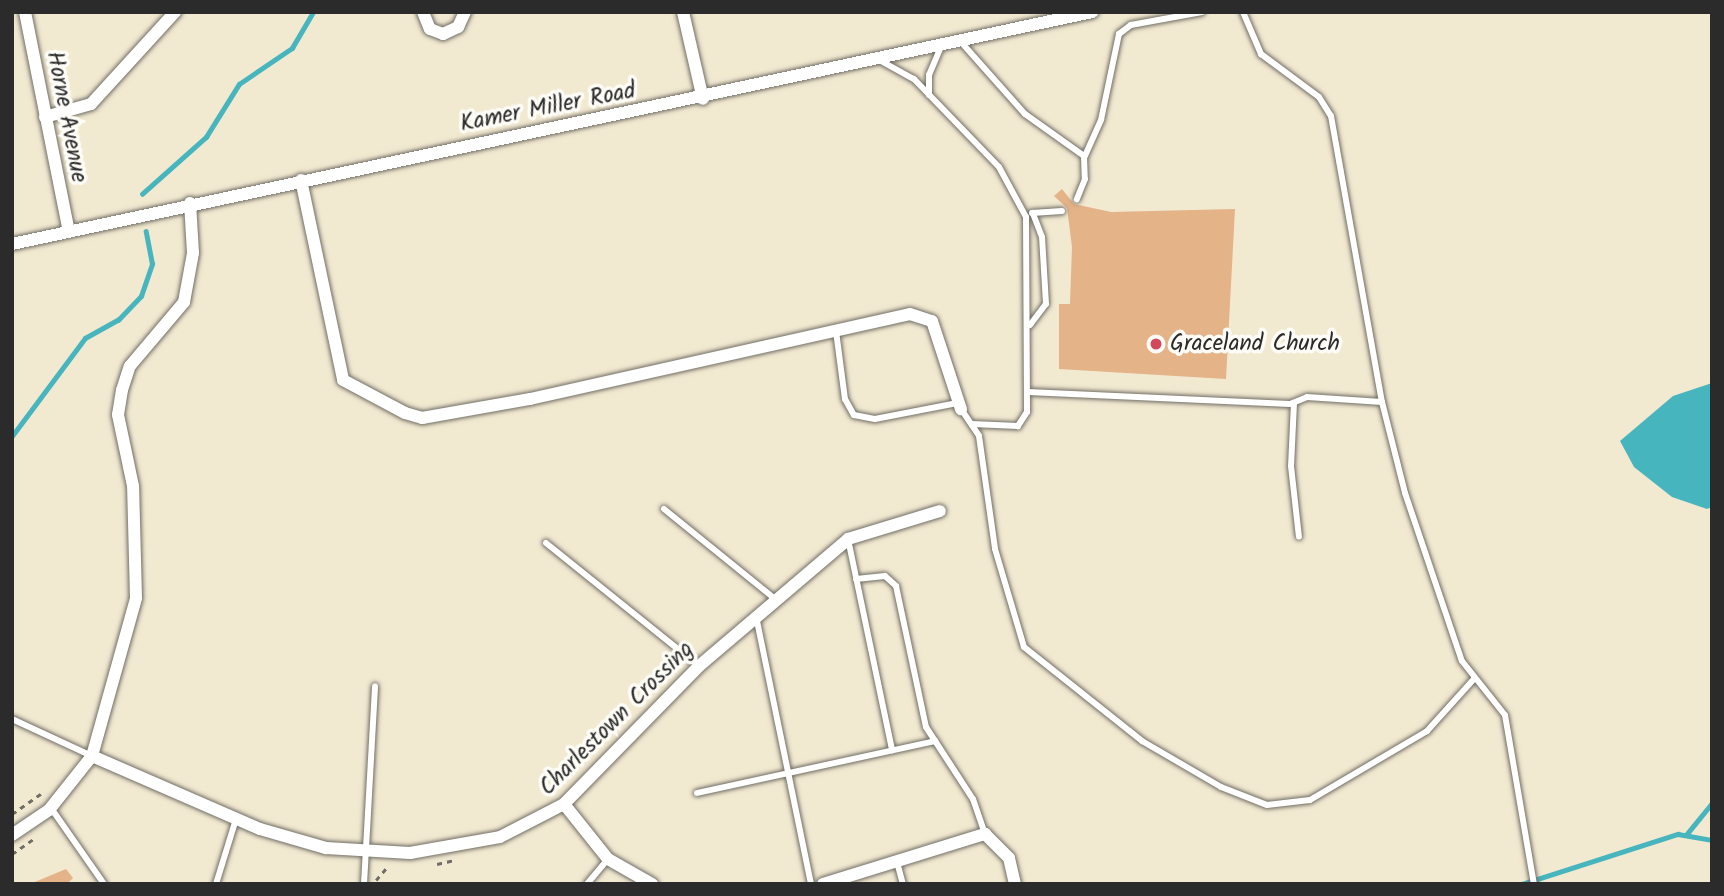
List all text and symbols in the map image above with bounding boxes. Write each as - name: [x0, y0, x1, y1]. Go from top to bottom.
- street label: Horne Avenue: [40, 49, 92, 185]
- street label: Kamer Miller Road: [458, 77, 638, 139]
- place label: Graceland Church: [1170, 330, 1340, 358]
- marker: Graceland Church: [1148, 336, 1164, 352]
- street label: Charlestown Crossing: [534, 636, 700, 802]

